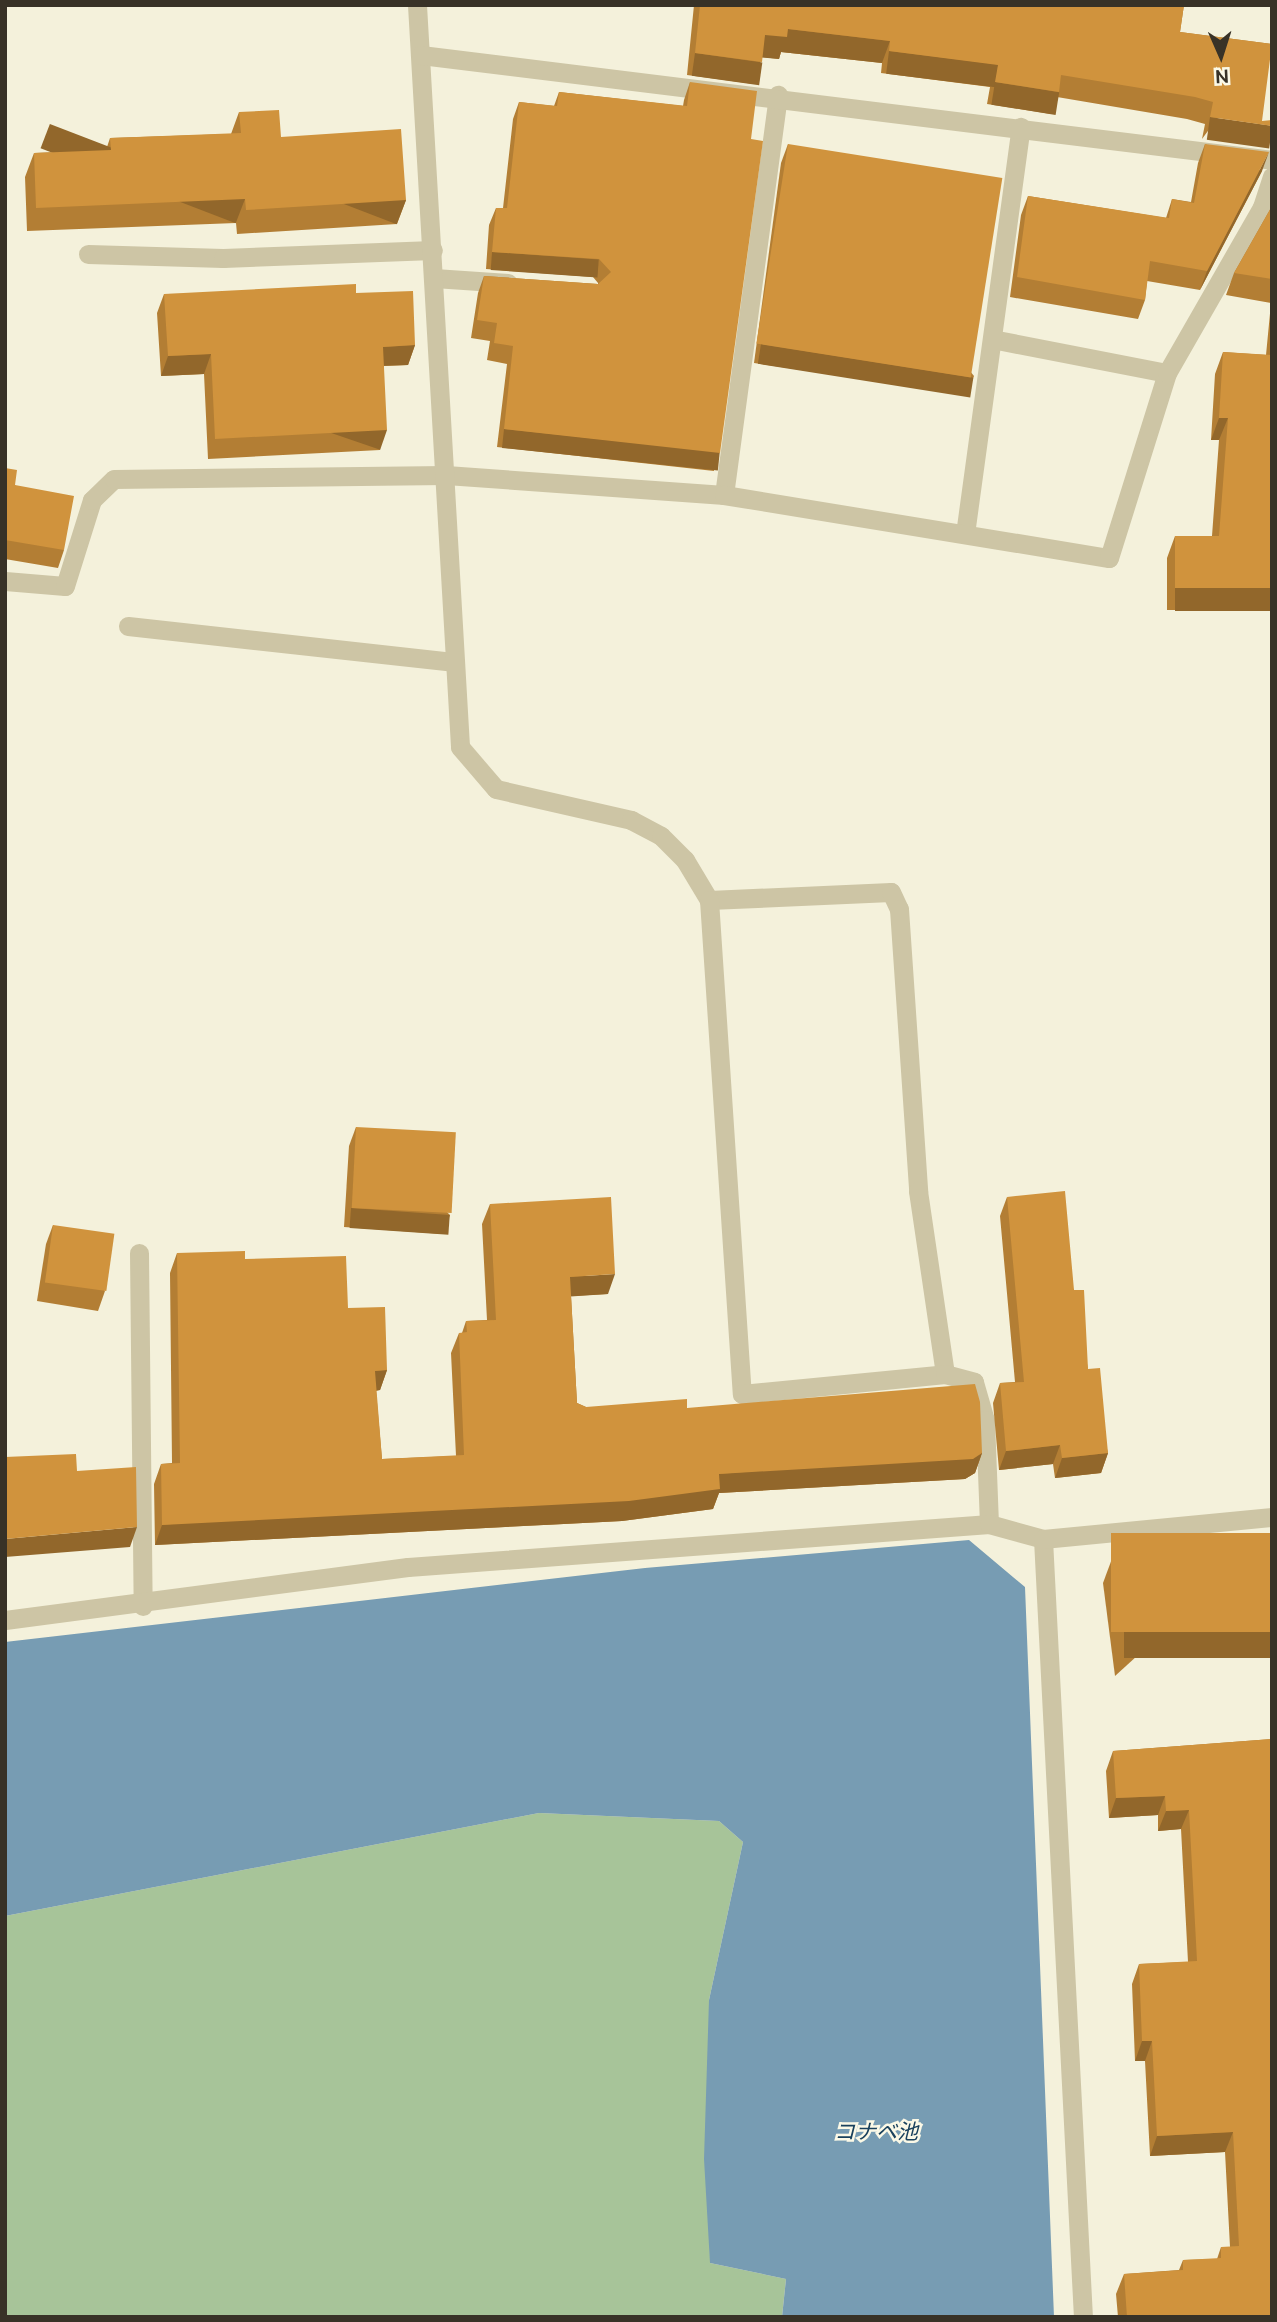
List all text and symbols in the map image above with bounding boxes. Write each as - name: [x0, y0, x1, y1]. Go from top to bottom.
- north arrow: [1186, 21, 1256, 91]
- text: N: [1214, 66, 1230, 88]
- water label: コナベ池: [834, 2118, 918, 2144]

